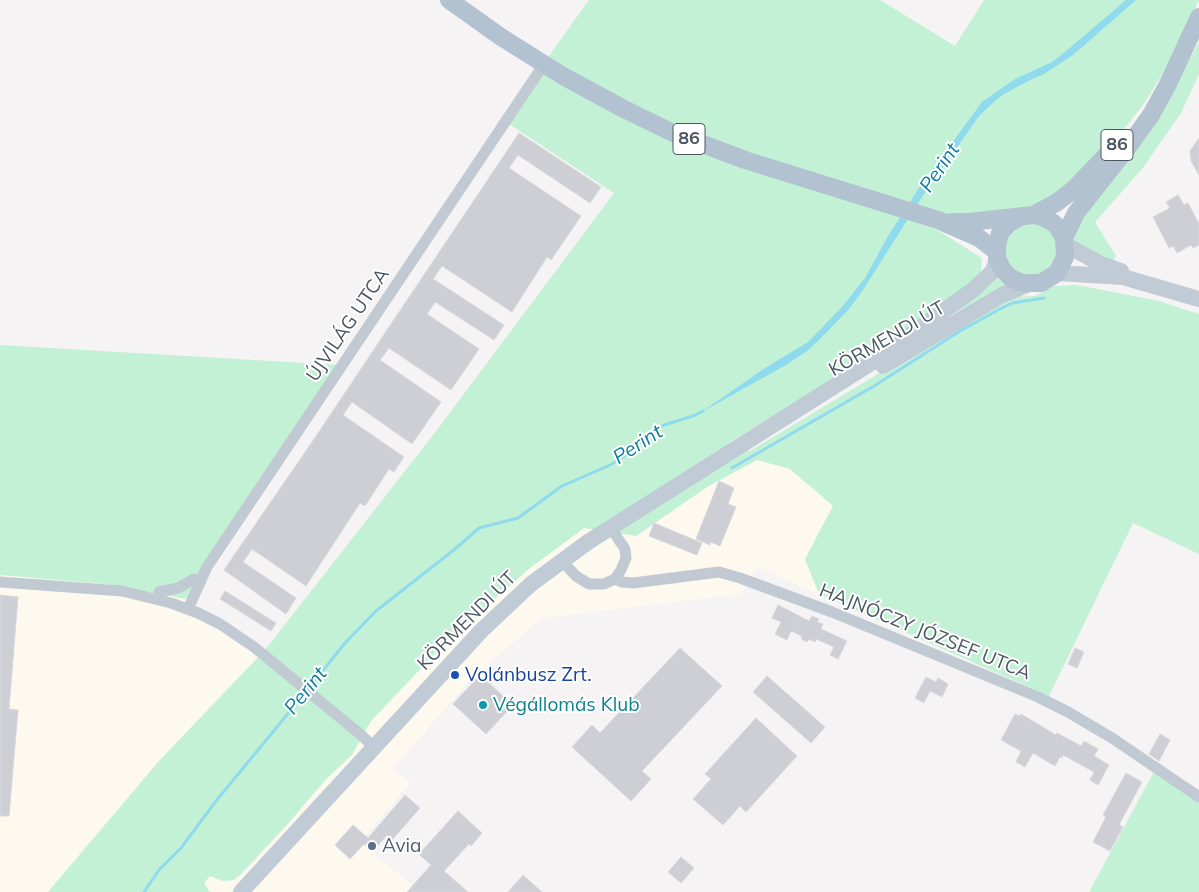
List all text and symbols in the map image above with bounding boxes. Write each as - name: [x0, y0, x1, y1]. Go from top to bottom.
- road number: 86: [673, 124, 705, 154]
- road number: 86: [1101, 130, 1133, 160]
- water label: Perint: [915, 139, 965, 197]
- street label: ÚJVILÁG UTCA: [302, 264, 394, 386]
- street label: KÖRMENDI ÚT: [825, 297, 949, 381]
- water label: Perint: [609, 420, 667, 470]
- street label: KÖRMENDI ÚT: [413, 567, 521, 675]
- street label: HAJNÓCZY JÓZSEF UTCA: [816, 579, 1034, 685]
- water label: Perint: [280, 662, 332, 720]
- place label: Volánbusz Zrt.: [465, 664, 592, 686]
- marker: Volánbusz Zrt.: [449, 669, 461, 681]
- place label: Végállomás Klub: [493, 694, 640, 716]
- marker: Végállomás Klub: [477, 699, 489, 711]
- place label: Avia: [382, 835, 421, 857]
- marker: Avia: [366, 840, 378, 852]

